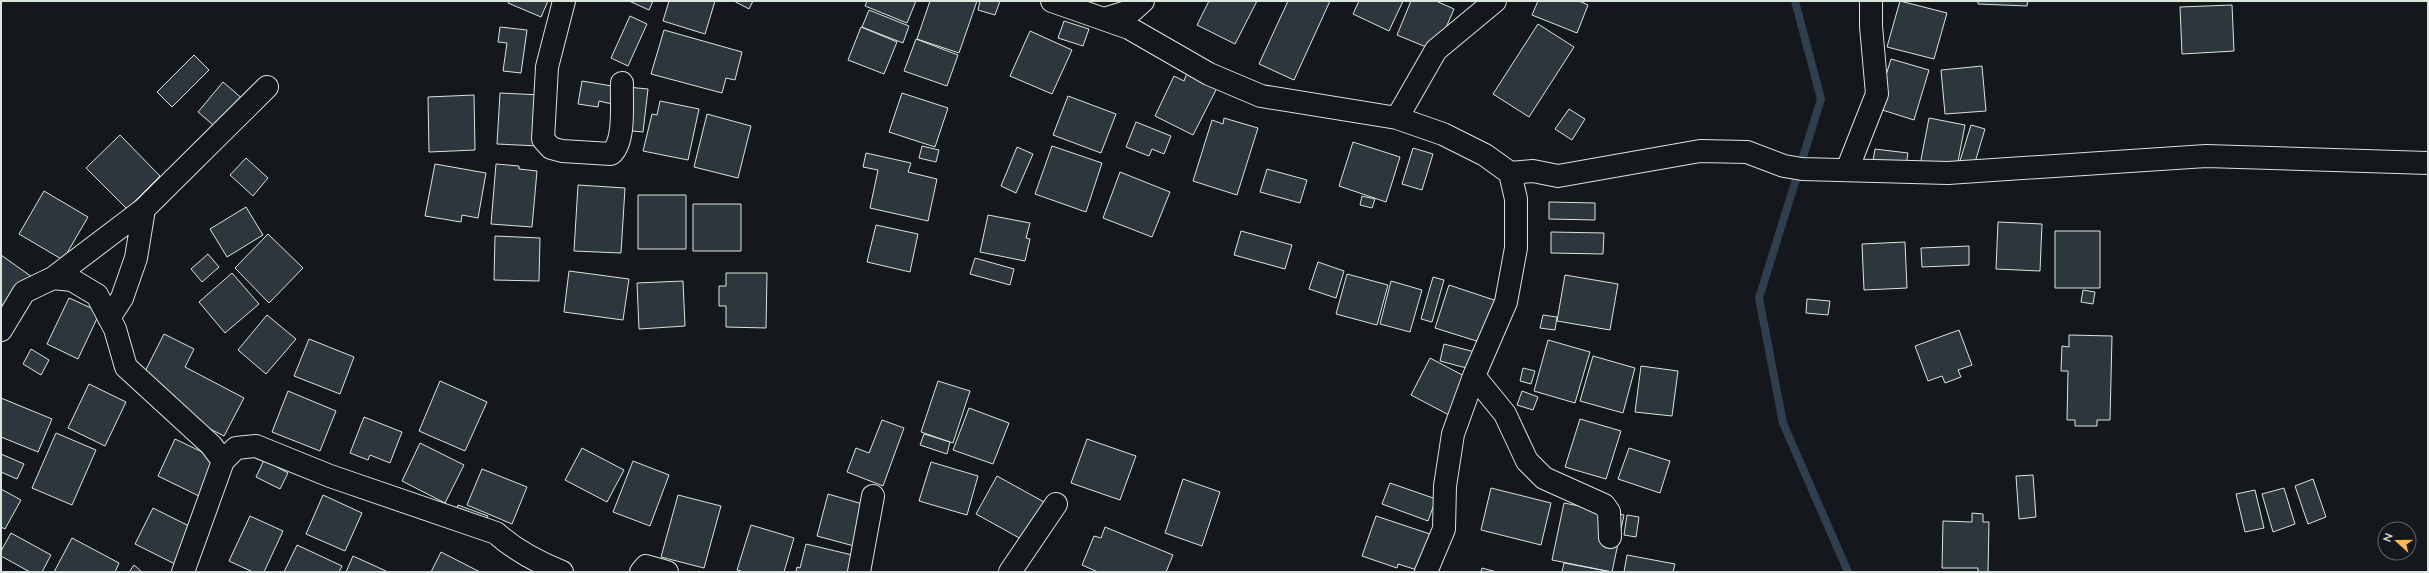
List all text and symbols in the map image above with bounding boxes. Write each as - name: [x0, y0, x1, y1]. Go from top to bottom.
- north arrow: [2377, 521, 2417, 561]
- text: N: [2380, 531, 2396, 544]

